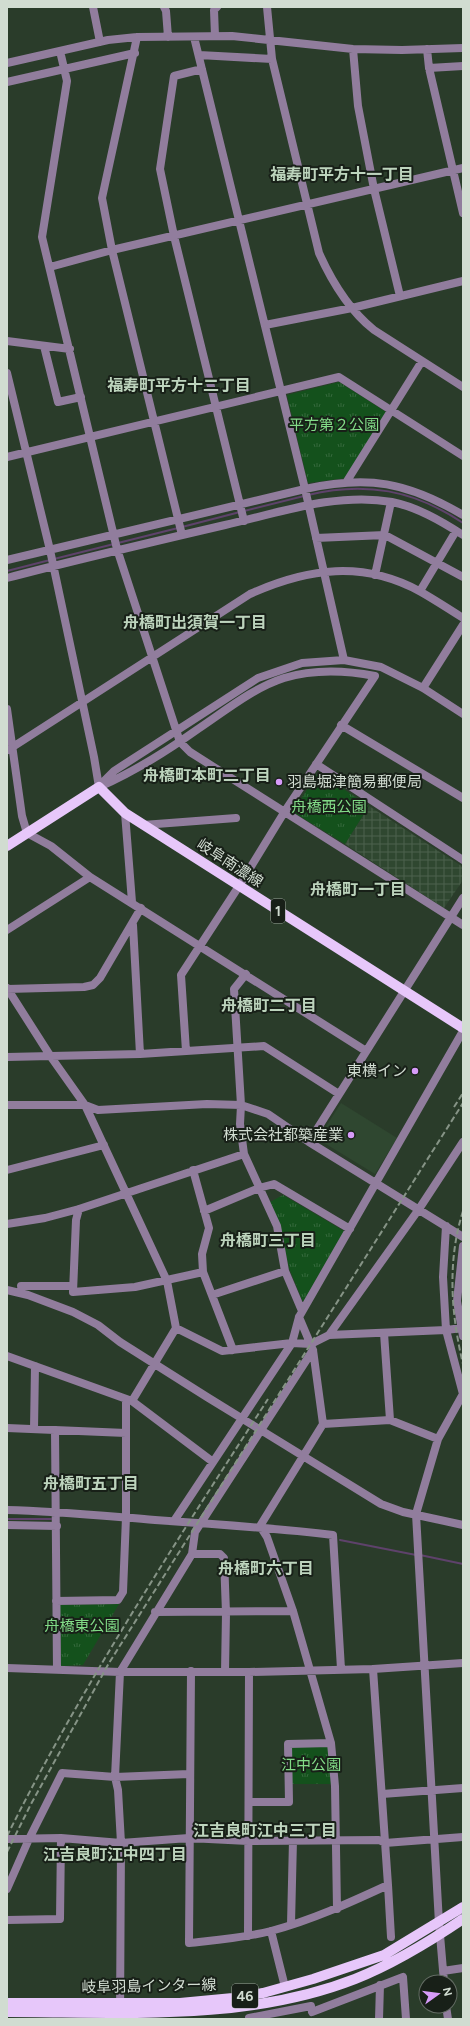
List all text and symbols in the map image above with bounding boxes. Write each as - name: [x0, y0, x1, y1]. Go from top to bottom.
- district label: 福寿町平方十一丁目: [270, 165, 414, 184]
- district label: 福寿町平方十二丁目: [107, 376, 251, 395]
- park label: 平方第２公園: [289, 416, 379, 434]
- district label: 舟橋町出須賀一丁目: [123, 613, 267, 632]
- district label: 舟橋町本町二丁目: [143, 766, 271, 785]
- place label: 羽島堀津簡易郵便局: [287, 773, 422, 791]
- marker: 羽島堀津簡易郵便局: [274, 777, 284, 787]
- park label: 舟橋西公園: [291, 798, 367, 816]
- street label: 岐阜南濃線: [194, 835, 266, 891]
- district label: 舟橋町一丁目: [310, 880, 406, 899]
- road number: 1: [271, 899, 285, 923]
- district label: 舟橋町二丁目: [221, 996, 317, 1015]
- place label: 東横イン: [347, 1062, 407, 1080]
- marker: 東横イン: [410, 1066, 420, 1076]
- place label: 株式会社都築産業: [223, 1126, 343, 1144]
- marker: 株式会社都築産業: [346, 1130, 356, 1140]
- district label: 舟橋町三丁目: [220, 1231, 316, 1250]
- district label: 舟橋町五丁目: [43, 1474, 139, 1493]
- district label: 舟橋町六丁目: [218, 1559, 314, 1578]
- park label: 舟橋東公園: [44, 1617, 120, 1635]
- park label: 江中公園: [281, 1756, 341, 1774]
- district label: 江吉良町江中三丁目: [193, 1821, 337, 1840]
- district label: 江吉良町江中四丁目: [43, 1845, 187, 1864]
- north arrow: [418, 1974, 458, 2014]
- street label: 岐阜羽島インター線: [81, 1976, 217, 1996]
- road number: 46: [232, 1984, 258, 2008]
- text: N: [440, 1986, 455, 1997]

